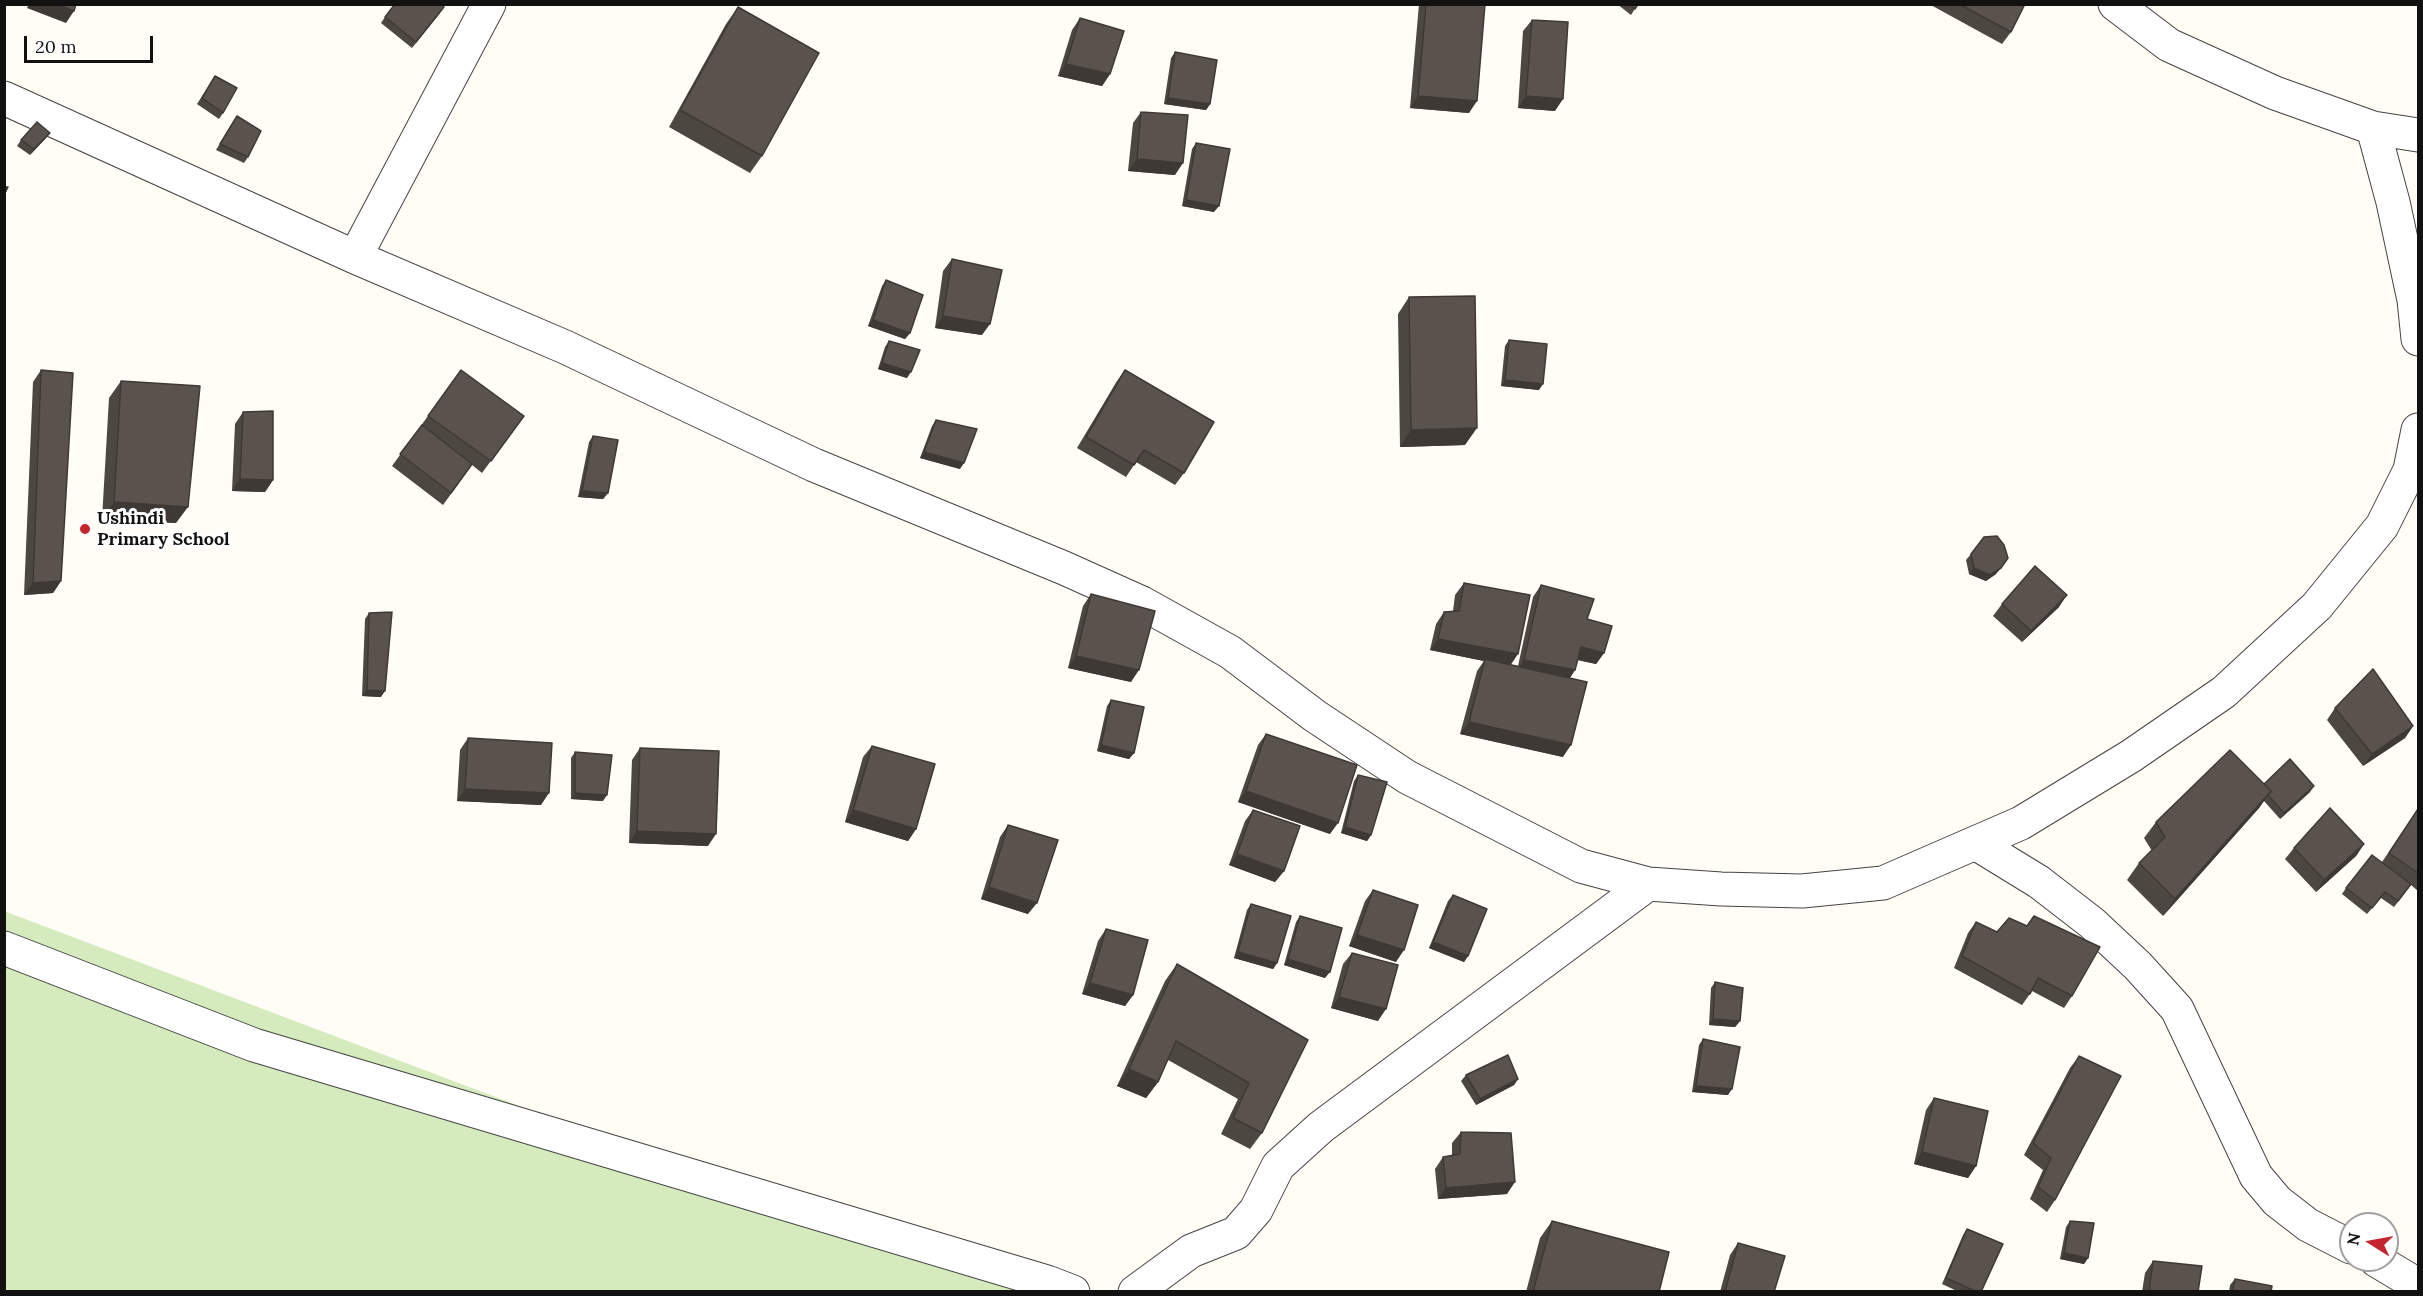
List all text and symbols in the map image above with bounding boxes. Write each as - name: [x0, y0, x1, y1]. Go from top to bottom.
- scale bar: [27, 24, 156, 62]
- text: 20 m: [35, 35, 77, 58]
- place label: Ushindi Primary School: [97, 508, 230, 550]
- marker: Ushindi Primary School: [78, 522, 92, 536]
- north arrow: [2339, 1212, 2399, 1272]
- text: N: [2342, 1231, 2364, 1247]

